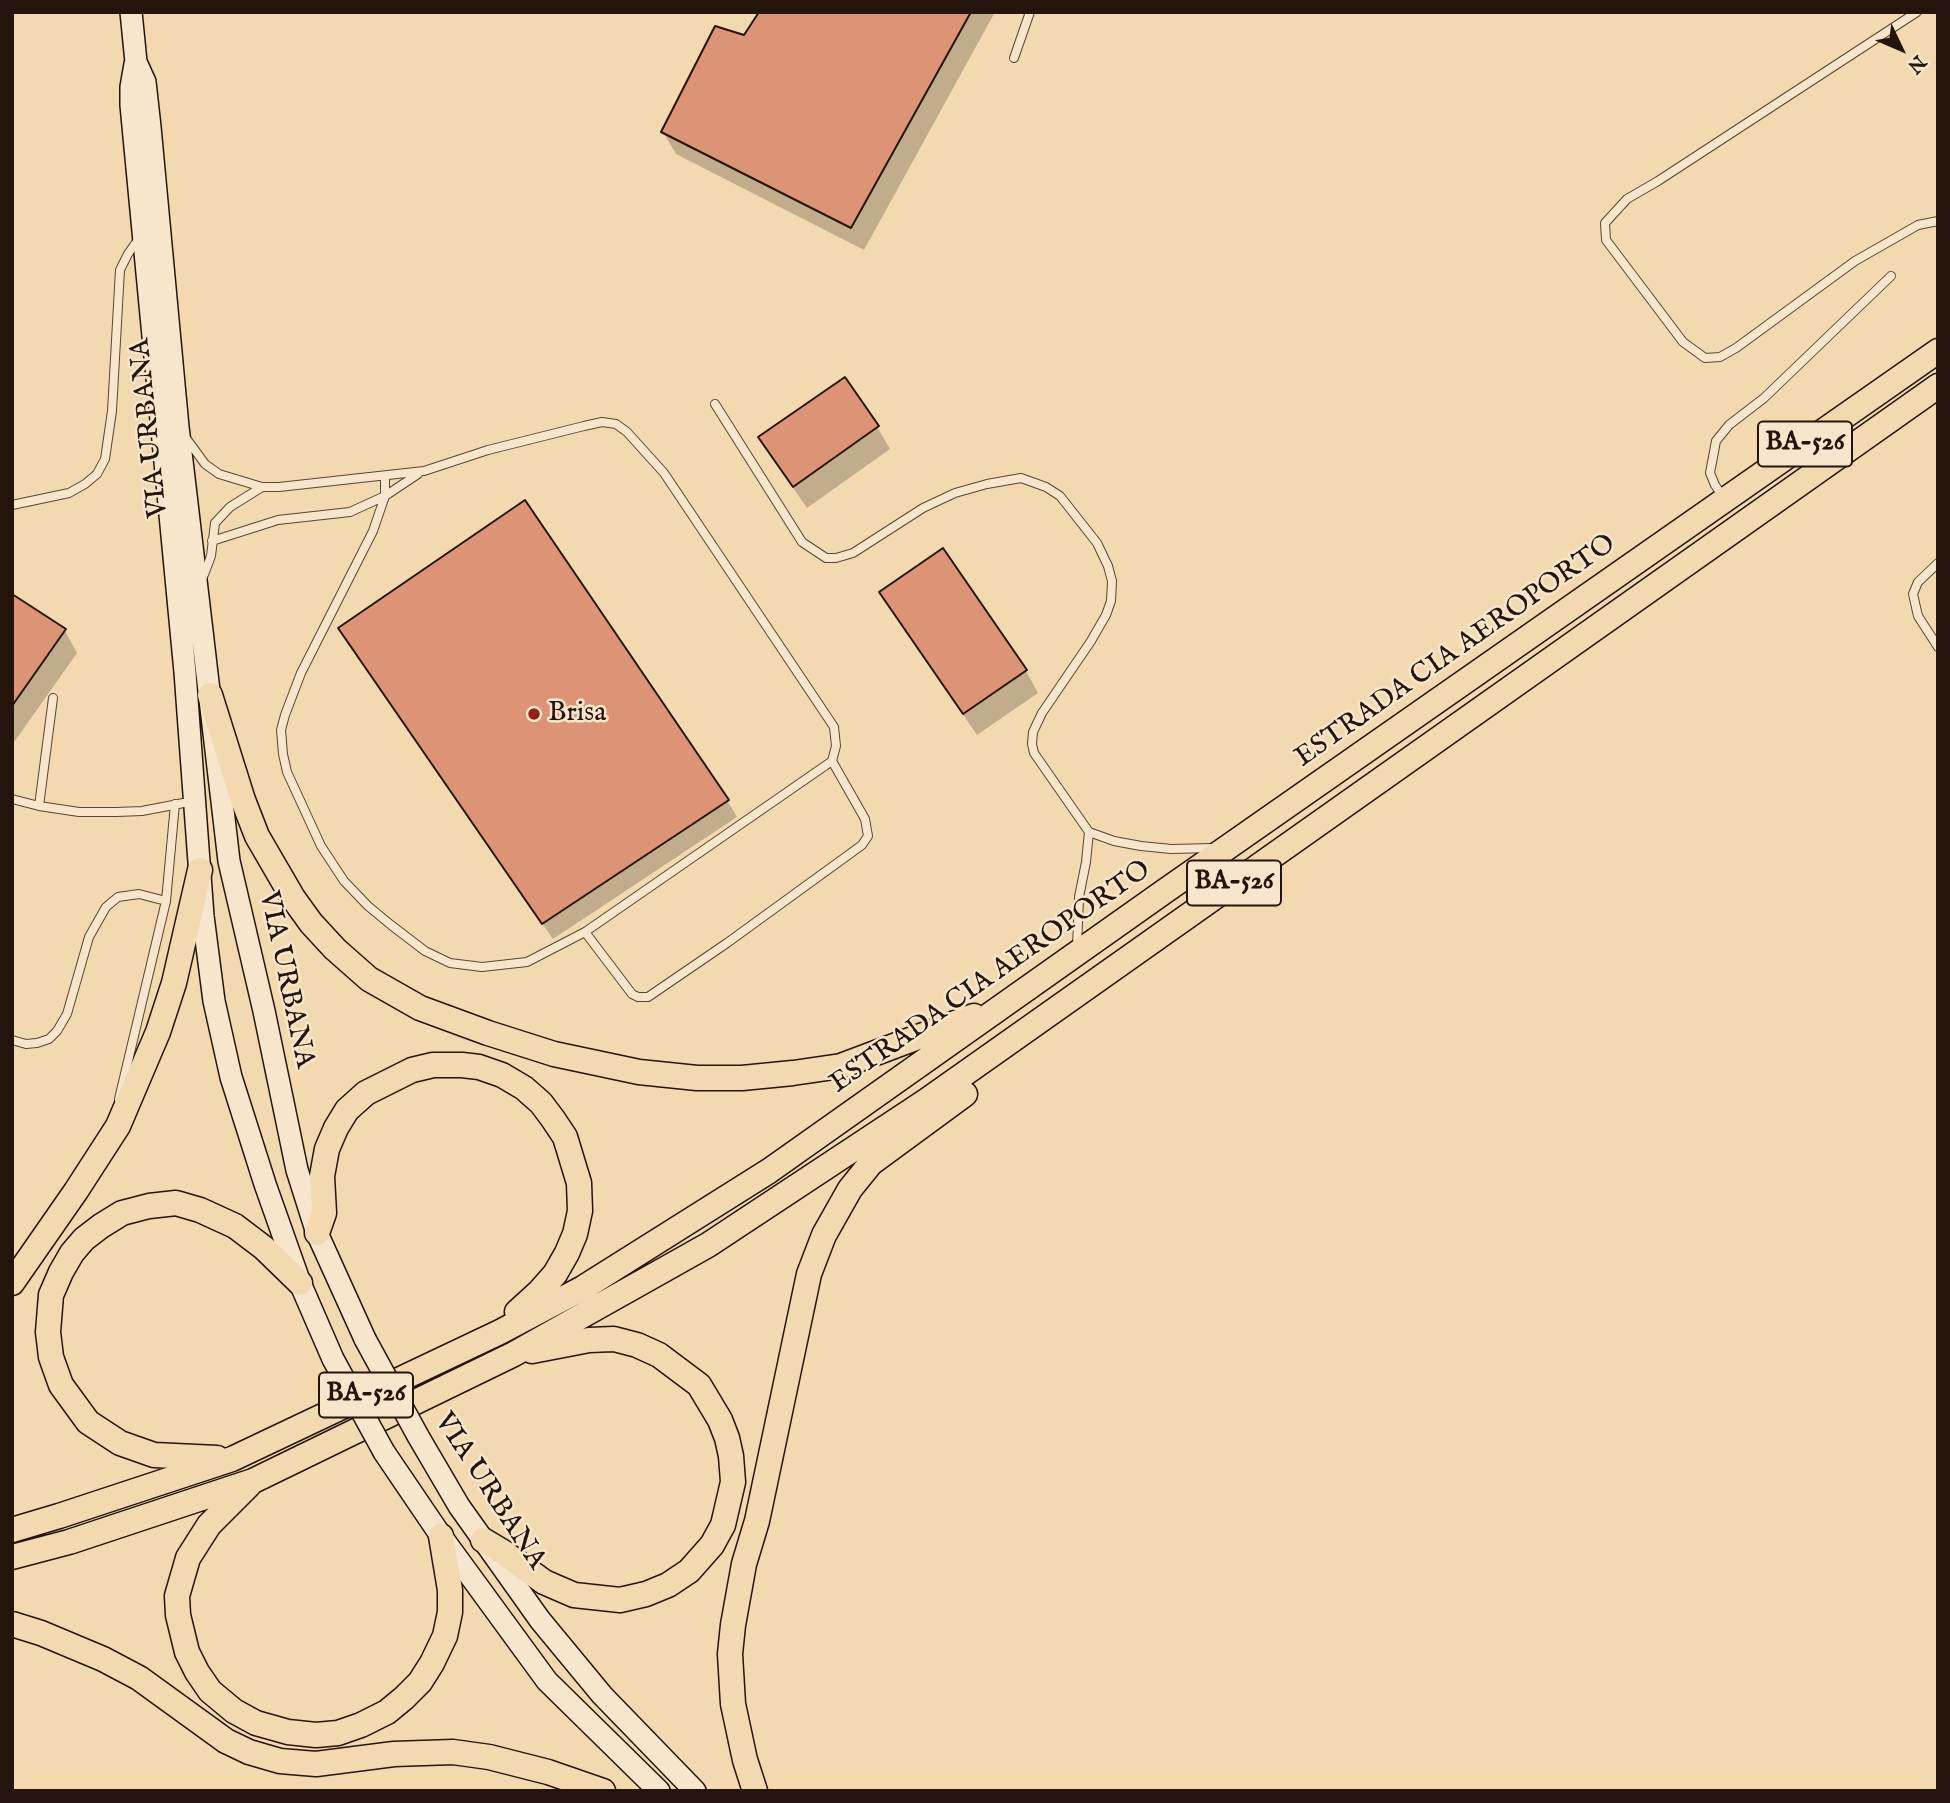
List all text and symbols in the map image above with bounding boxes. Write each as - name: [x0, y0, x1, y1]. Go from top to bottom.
- north arrow: [1866, 14, 1936, 84]
- text: N: [1902, 49, 1930, 78]
- street label: VIA URBANA: [125, 337, 177, 519]
- road number: BA-526: [1758, 422, 1852, 466]
- street label: ESTRADA CIA AEROPORTO: [1289, 528, 1623, 776]
- place label: Brisa: [548, 697, 606, 731]
- marker: Brisa: [526, 706, 542, 722]
- street label: ESTRADA CIA AEROPORTO: [824, 854, 1158, 1102]
- road number: BA-526: [1187, 860, 1281, 906]
- street label: VIA URBANA: [250, 888, 320, 1072]
- road number: BA-526: [319, 1372, 413, 1418]
- street label: VIA URBANA: [426, 1407, 552, 1577]

